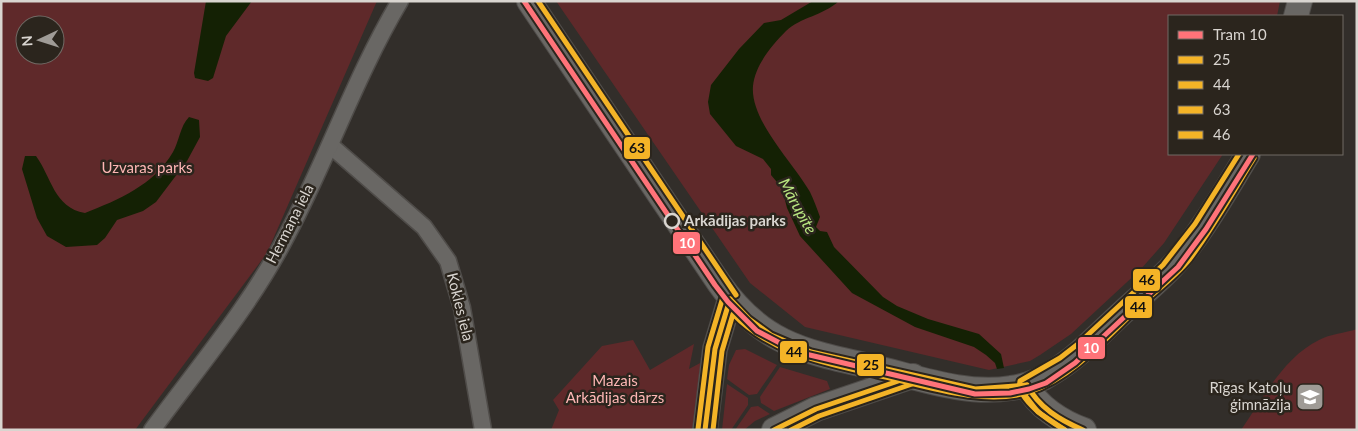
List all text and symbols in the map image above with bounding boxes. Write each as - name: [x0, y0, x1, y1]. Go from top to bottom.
- north arrow: [15, 15, 65, 65]
- legend: [1168, 15, 1343, 155]
- text: Tram 10: [1213, 25, 1267, 43]
- text: N: [18, 35, 35, 47]
- text: 25: [1213, 50, 1230, 68]
- text: 44: [1213, 75, 1231, 93]
- text: 63: [1213, 100, 1230, 118]
- text: 46: [1213, 125, 1231, 143]
- line badge: 63: [623, 136, 651, 160]
- text: 63: [629, 139, 645, 156]
- park label: Uzvaras parks: [101, 158, 193, 176]
- water label: Mārupīte: [775, 174, 822, 237]
- street label: Hermaņa iela: [261, 181, 317, 266]
- place label: Arkādijas parks: [683, 211, 786, 229]
- marker: Arkādijas parks: [664, 213, 680, 229]
- line badge: 10: [672, 231, 701, 255]
- text: 10: [679, 234, 695, 251]
- line badge: 46: [1132, 268, 1161, 292]
- street label: Kokles iela: [444, 271, 478, 343]
- text: 46: [1139, 271, 1155, 288]
- line badge: 44: [1124, 295, 1153, 319]
- text: 44: [1130, 298, 1146, 315]
- line badge: 10: [1077, 336, 1106, 360]
- text: 10: [1083, 339, 1099, 356]
- line badge: 44: [779, 340, 808, 364]
- text: 44: [786, 343, 802, 360]
- line badge: 25: [856, 353, 885, 377]
- text: 25: [863, 356, 879, 373]
- park label: Mazais Arkādijas dārzs: [566, 371, 664, 406]
- place label: Rīgas Katoļu ģimnāzija: [1210, 378, 1291, 413]
- school or university icon: Rīgas Katoļu ģimnāzija: [1295, 382, 1325, 412]

